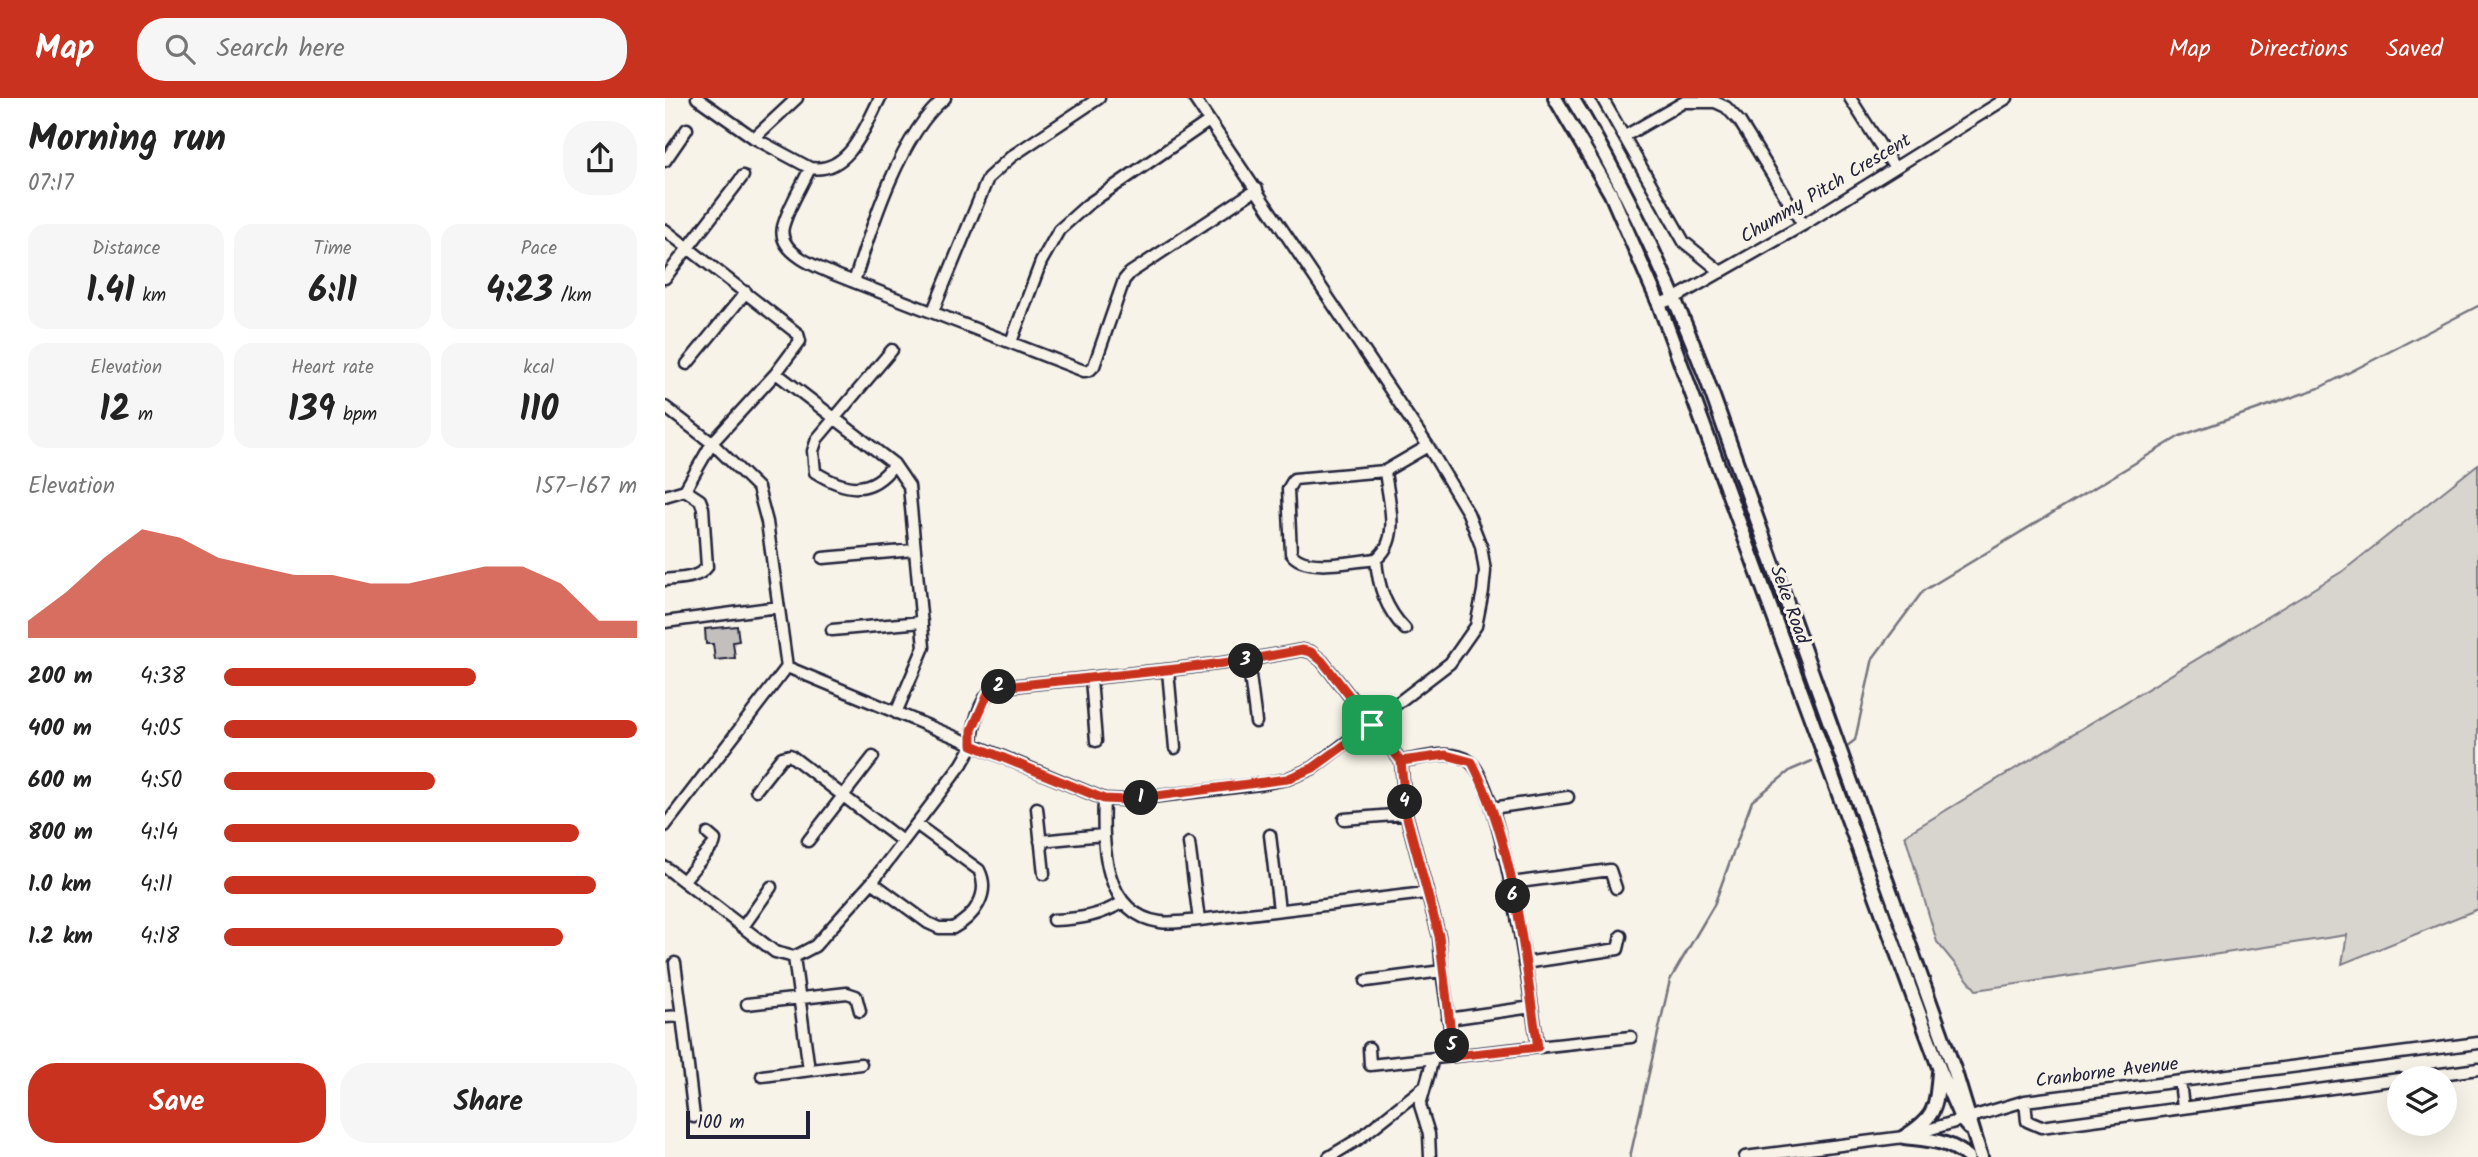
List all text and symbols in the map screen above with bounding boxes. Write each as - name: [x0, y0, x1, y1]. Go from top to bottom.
- search box: [137, 18, 627, 81]
- text: Map: [35, 23, 95, 76]
- text: Search here: [217, 28, 345, 70]
- icon: search: [161, 30, 199, 68]
- text: Map: [2169, 30, 2211, 69]
- text: Directions: [2249, 30, 2348, 69]
- text: Saved: [2386, 30, 2443, 69]
- text: Morning run: [28, 110, 226, 170]
- button: share: [563, 121, 637, 195]
- street label: Chummy Pitch Crescent: [1735, 126, 1918, 252]
- text: 07:17: [28, 166, 74, 202]
- text: Distance: [92, 234, 160, 264]
- text: Time: [313, 234, 352, 264]
- text: Pace: [521, 234, 557, 264]
- text: 1.41: [86, 264, 135, 320]
- text: 6:11: [308, 264, 357, 320]
- text: 4:23: [486, 264, 553, 320]
- text: km: [135, 281, 166, 311]
- text: /km: [553, 281, 592, 311]
- text: Elevation: [90, 353, 162, 383]
- text: Heart rate: [291, 353, 374, 383]
- text: kcal: [523, 353, 554, 383]
- text: 12: [99, 383, 130, 439]
- text: 139: [288, 383, 335, 439]
- text: 110: [519, 383, 558, 439]
- text: m: [130, 400, 153, 430]
- text: bpm: [335, 400, 377, 430]
- text: Elevation: [28, 469, 115, 505]
- text: 157–167 m: [535, 469, 637, 505]
- street label: Seke Road: [1761, 561, 1817, 649]
- pin: 3: [1229, 644, 1263, 678]
- text: 3: [1240, 645, 1251, 675]
- text: 200 m: [28, 659, 93, 695]
- text: 4:38: [140, 659, 185, 695]
- pin: 2: [981, 670, 1017, 704]
- text: 2: [993, 671, 1004, 701]
- pin: [1342, 695, 1402, 755]
- icon: arrive: [1353, 706, 1391, 744]
- text: 400 m: [28, 711, 92, 747]
- text: 4:05: [140, 711, 182, 747]
- text: 600 m: [28, 763, 92, 799]
- text: 4:50: [140, 763, 182, 799]
- pin: 1: [1123, 780, 1159, 816]
- text: 1: [1138, 782, 1143, 812]
- pin: 4: [1387, 784, 1423, 820]
- text: 4: [1399, 786, 1410, 816]
- text: 800 m: [28, 815, 93, 851]
- text: 4:14: [140, 815, 178, 851]
- text: 1.0 km: [28, 867, 91, 903]
- text: 4:11: [140, 867, 173, 903]
- pin: 6: [1495, 878, 1531, 914]
- text: 6: [1507, 880, 1518, 910]
- text: 1.2 km: [28, 919, 93, 955]
- text: 4:18: [140, 919, 179, 955]
- pin: 5: [1435, 1028, 1469, 1063]
- text: 5: [1447, 1030, 1456, 1060]
- street label: Cranborne Avenue: [2034, 1049, 2181, 1097]
- button: Save: [28, 1063, 326, 1143]
- button: Share: [340, 1063, 637, 1143]
- map controls: [2387, 1066, 2457, 1136]
- button: layers: [2387, 1066, 2457, 1136]
- scale bar: [686, 1108, 810, 1140]
- text: 100 m: [697, 1108, 745, 1138]

